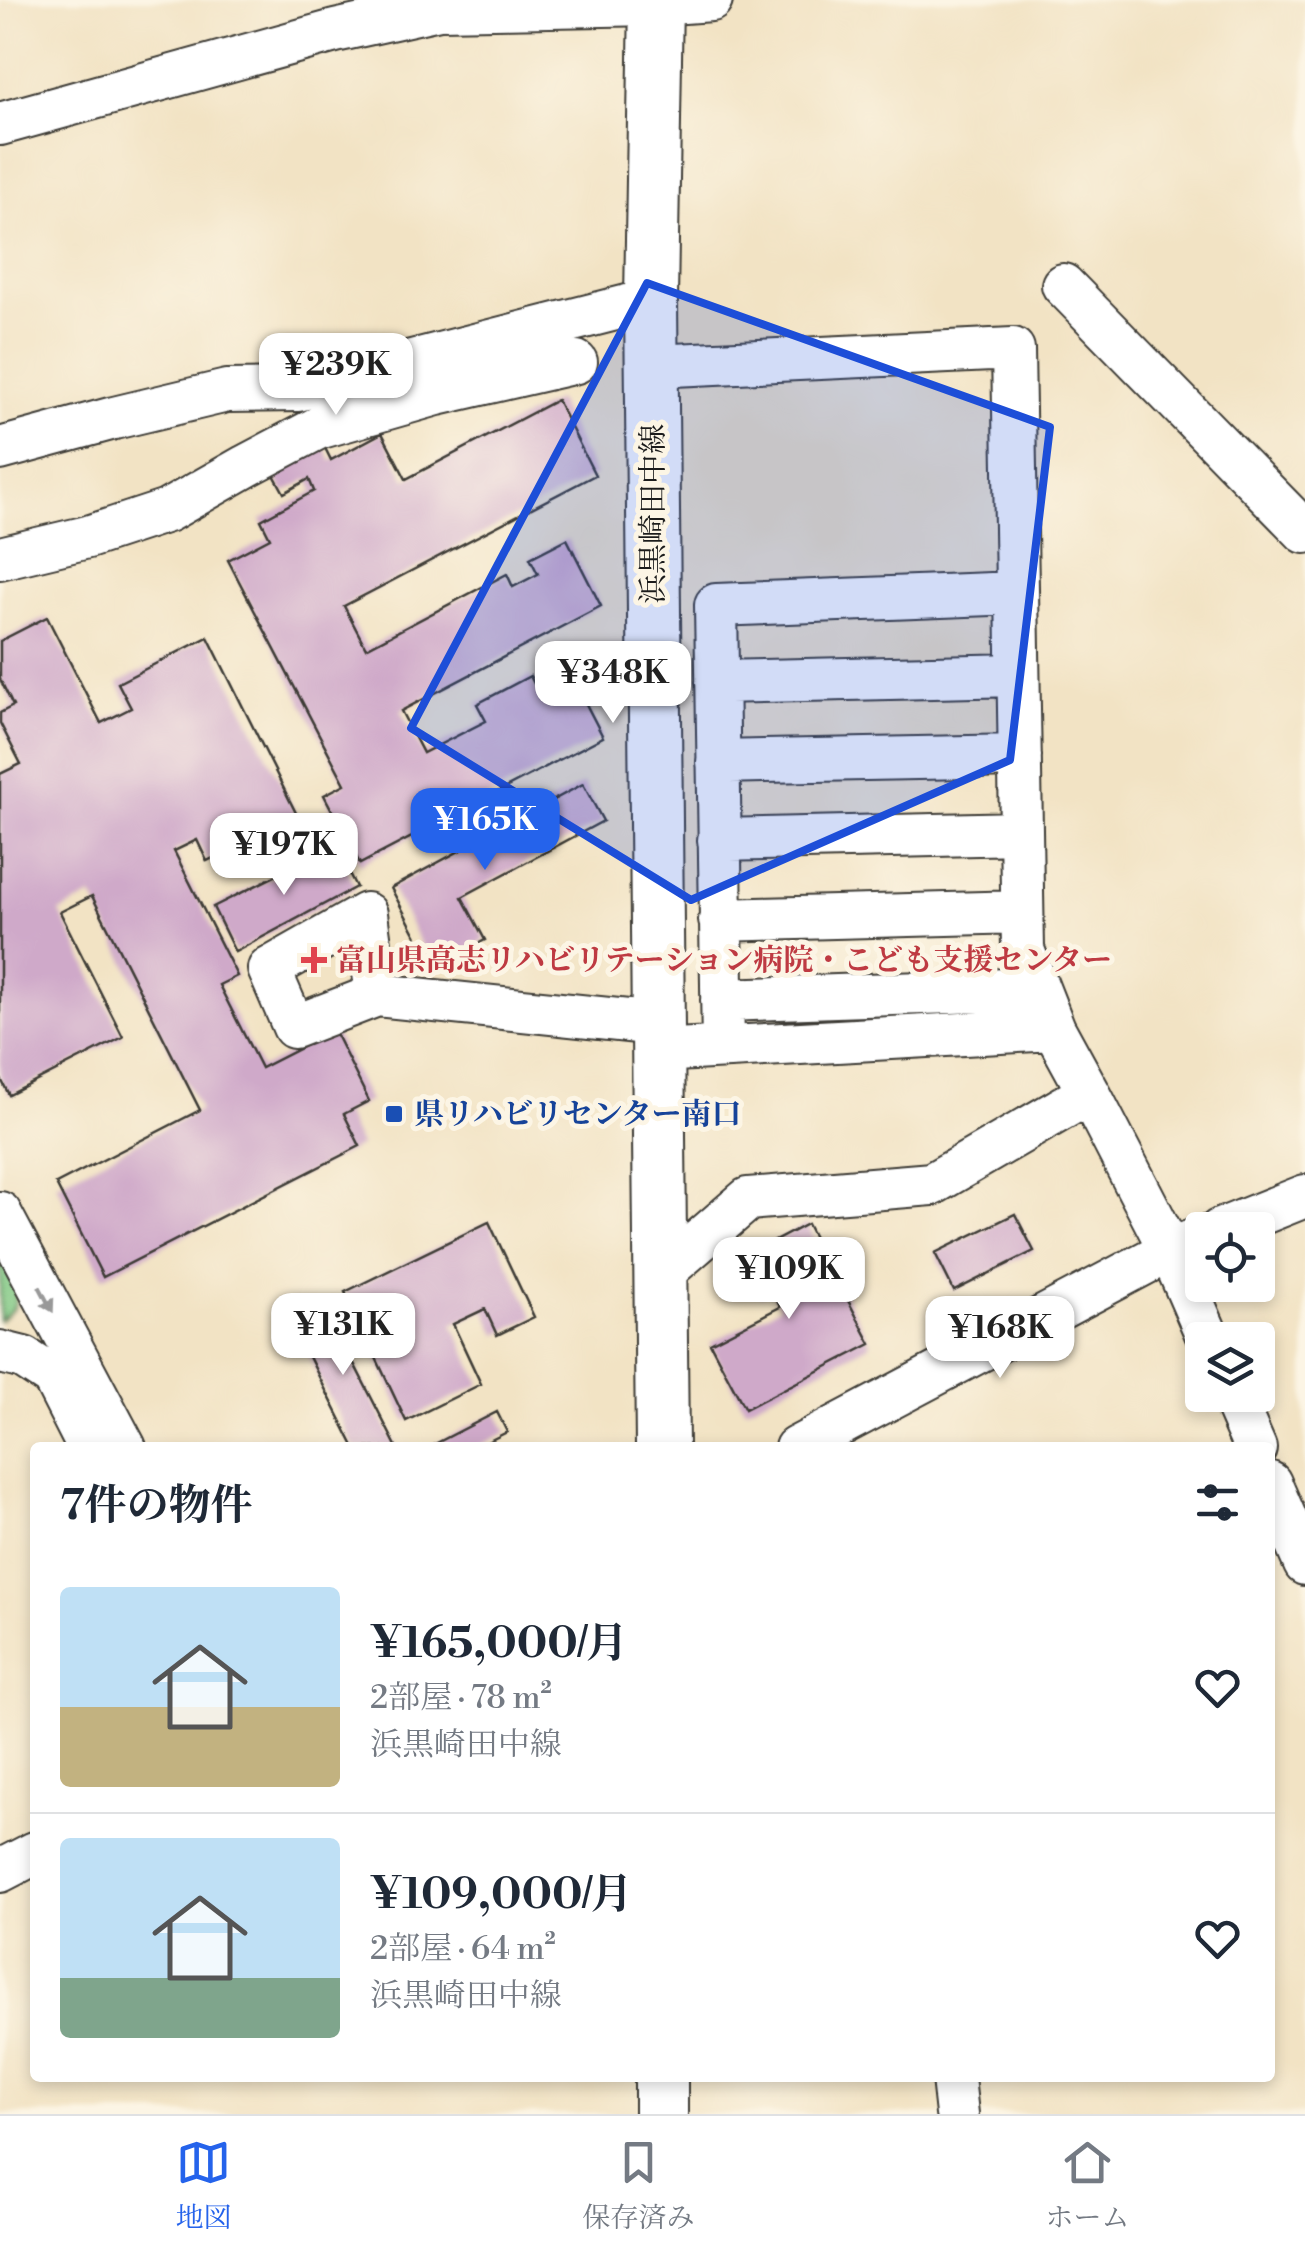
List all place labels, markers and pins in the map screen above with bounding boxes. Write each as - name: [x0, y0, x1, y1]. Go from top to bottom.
- pin: ¥239K: [266, 333, 406, 418]
- pin: ¥348K: [543, 641, 683, 726]
- pin: ¥165K: [415, 788, 555, 873]
- pin: ¥197K: [214, 813, 354, 898]
- place label: 富山県高志リハビリテーション病院・こども支援センター: [336, 942, 1112, 980]
- marker: 富山県高志リハビリテーション病院・こども支援センター: [301, 947, 327, 973]
- place label: 県リハビリセンター南口: [414, 1096, 742, 1134]
- marker: 県リハビリセンター南口: [383, 1103, 405, 1125]
- pin: ¥109K: [719, 1237, 859, 1322]
- pin: ¥131K: [273, 1293, 413, 1378]
- pin: ¥168K: [930, 1296, 1070, 1381]

